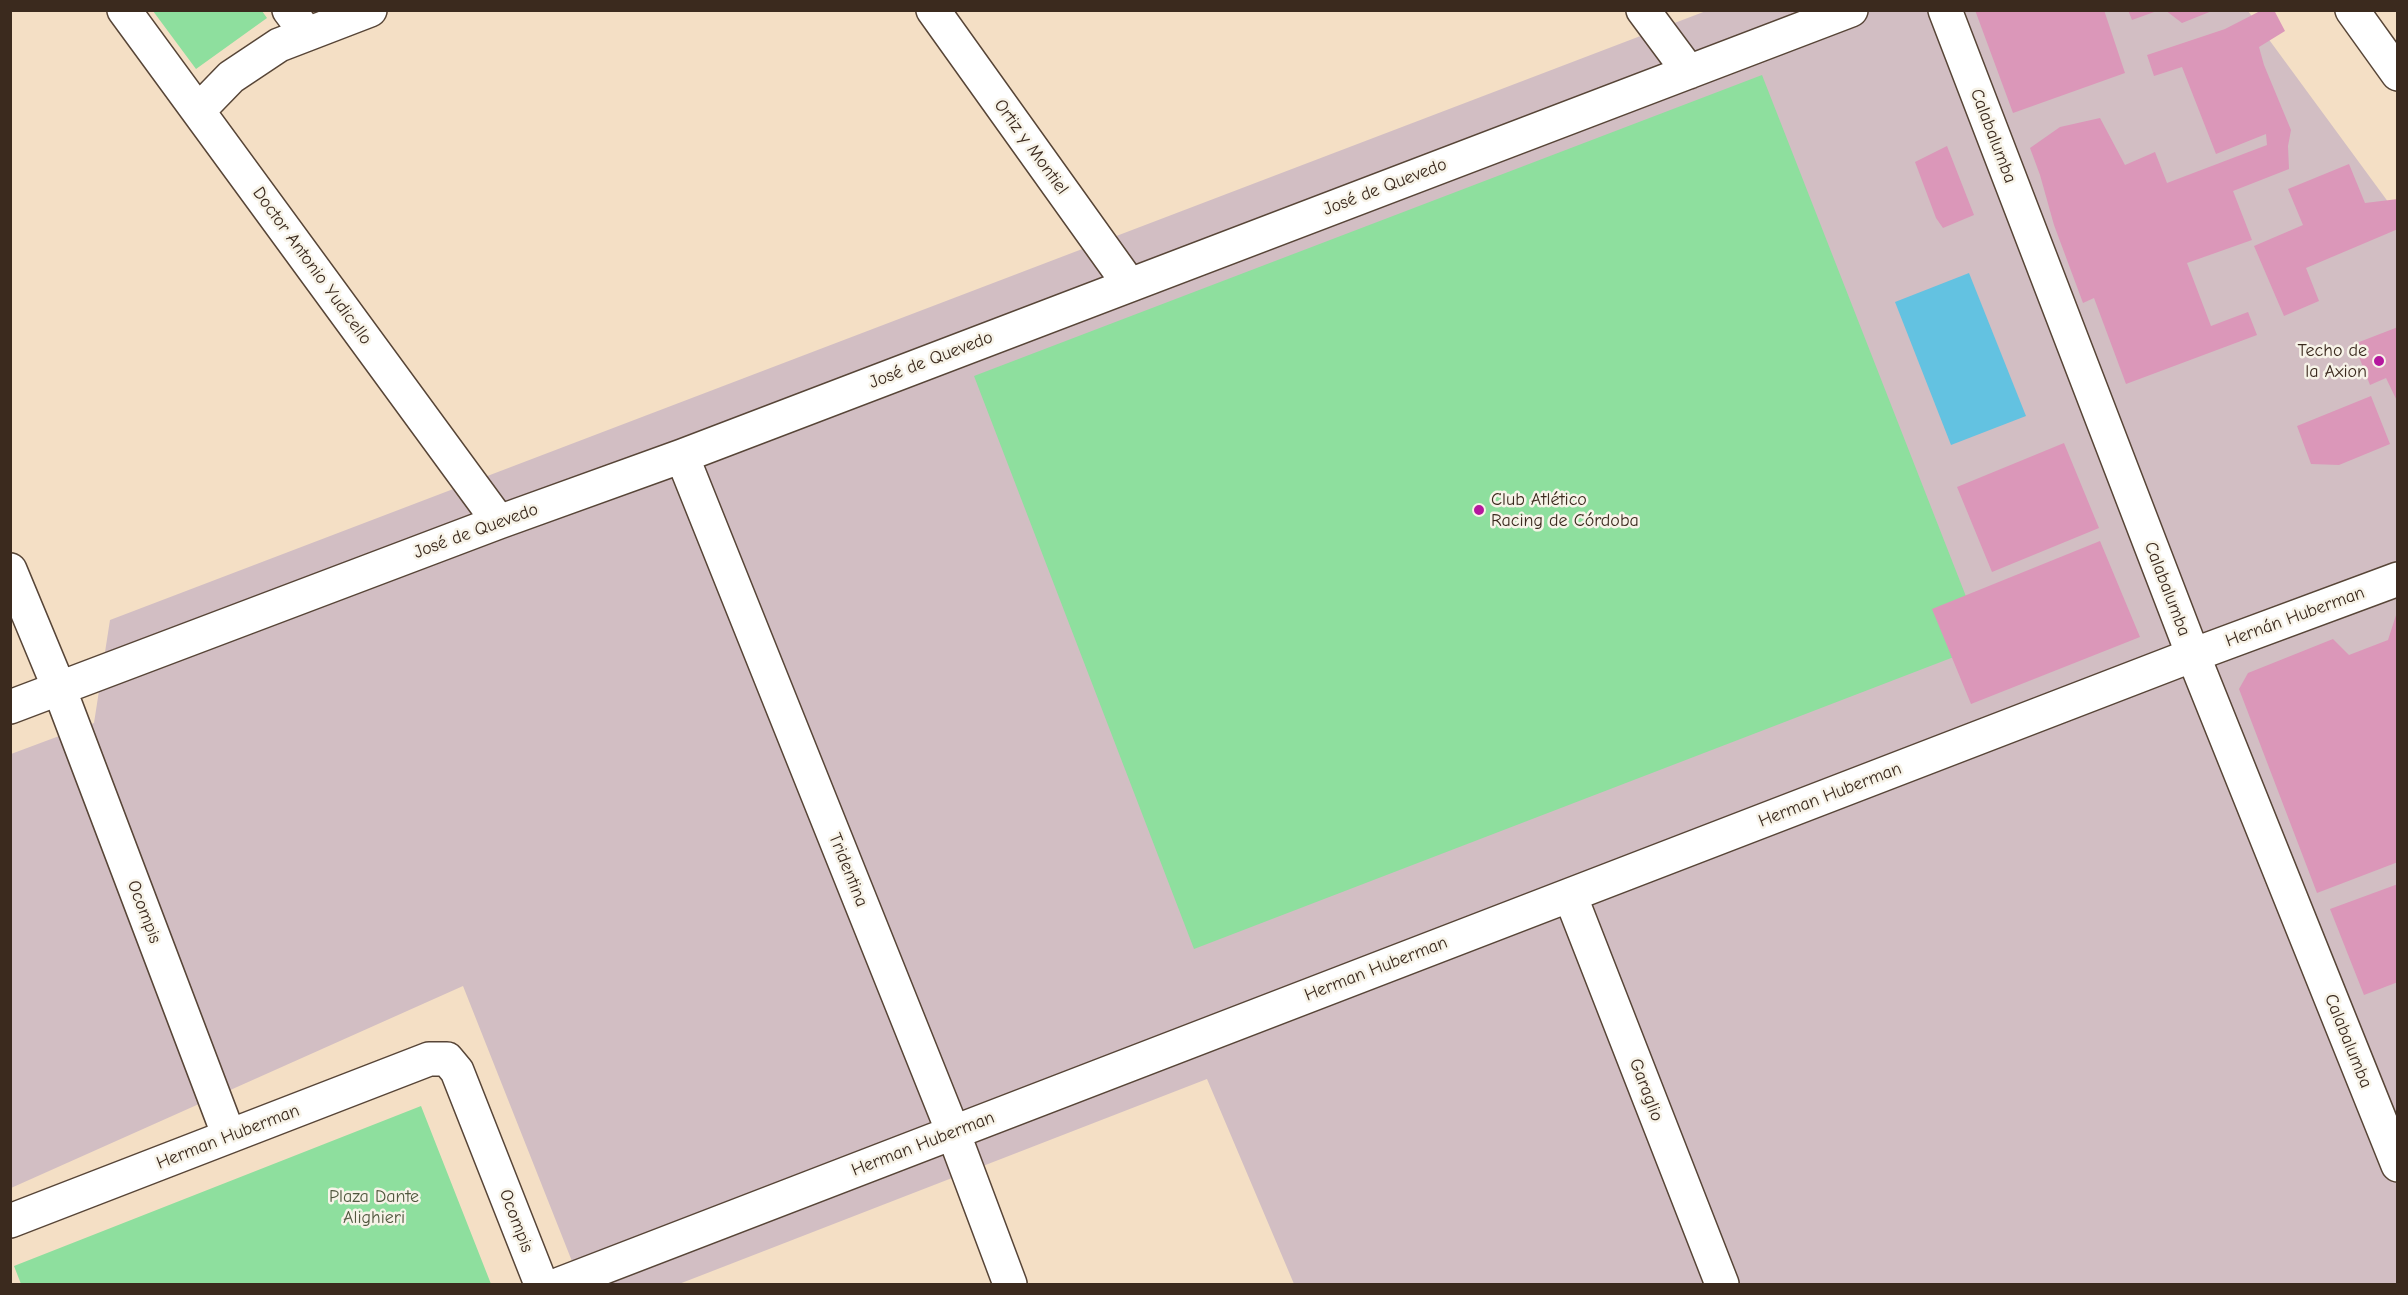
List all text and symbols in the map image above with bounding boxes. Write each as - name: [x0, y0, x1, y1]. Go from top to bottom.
- street label: Calabalumba: [1965, 86, 2021, 186]
- street label: Ortiz y Montiel: [989, 95, 1073, 199]
- street label: José de Quevedo: [1320, 153, 1450, 221]
- street label: Doctor Antonio Yudicello: [248, 183, 376, 349]
- street label: José de Quevedo: [866, 326, 996, 394]
- place label: Techo de la Axion: [2298, 340, 2367, 382]
- marker: Techo de la Axion: [2372, 354, 2386, 368]
- place label: Club Atlético Racing de Córdoba: [1491, 489, 1639, 532]
- street label: José de Quevedo: [411, 498, 541, 564]
- marker: Club Atlético Racing de Córdoba: [1472, 503, 1486, 517]
- street label: Calabalumba: [2139, 539, 2195, 639]
- street label: Hernán Huberman: [2222, 582, 2368, 652]
- street label: Herman Huberman: [1755, 758, 1905, 832]
- street label: Tridentina: [823, 830, 873, 910]
- street label: Ocompis: [122, 877, 166, 947]
- street label: Herman Huberman: [1301, 932, 1451, 1006]
- street label: Calabalumba: [2319, 991, 2377, 1091]
- street label: Garaglio: [1624, 1056, 1668, 1124]
- street label: Herman Huberman: [153, 1100, 303, 1174]
- street label: Herman Huberman: [848, 1107, 998, 1181]
- park label: Plaza Dante Alighieri: [329, 1186, 419, 1228]
- street label: Ocompis: [494, 1186, 538, 1256]

